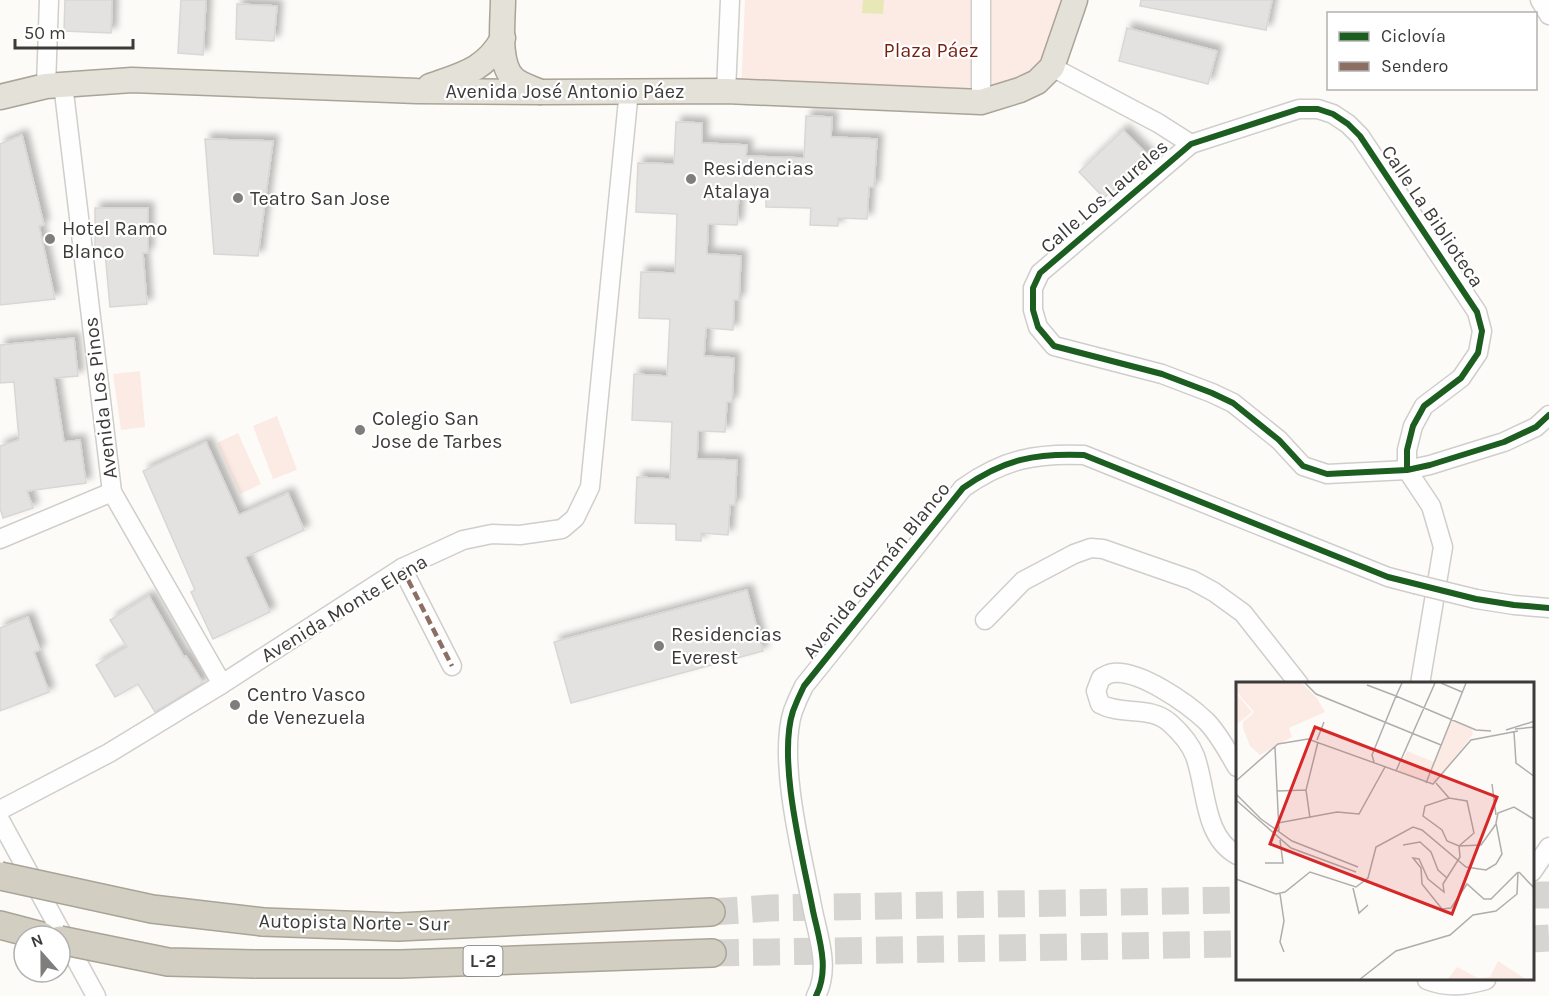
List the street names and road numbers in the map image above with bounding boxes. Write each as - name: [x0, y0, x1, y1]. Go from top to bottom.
- street label: Avenida José Antonio Páez: [445, 80, 685, 103]
- street label: Calle Los Laureles: [1036, 135, 1173, 258]
- street label: Calle La Biblioteca: [1377, 141, 1489, 292]
- street label: Avenida Los Pinos: [79, 316, 122, 480]
- street label: Avenida Guzmán Blanco: [798, 477, 955, 663]
- street label: Avenida Monte Elena: [257, 550, 431, 667]
- street label: Autopista Norte - Sur: [258, 909, 450, 936]
- road number: L-2: [464, 946, 502, 976]

